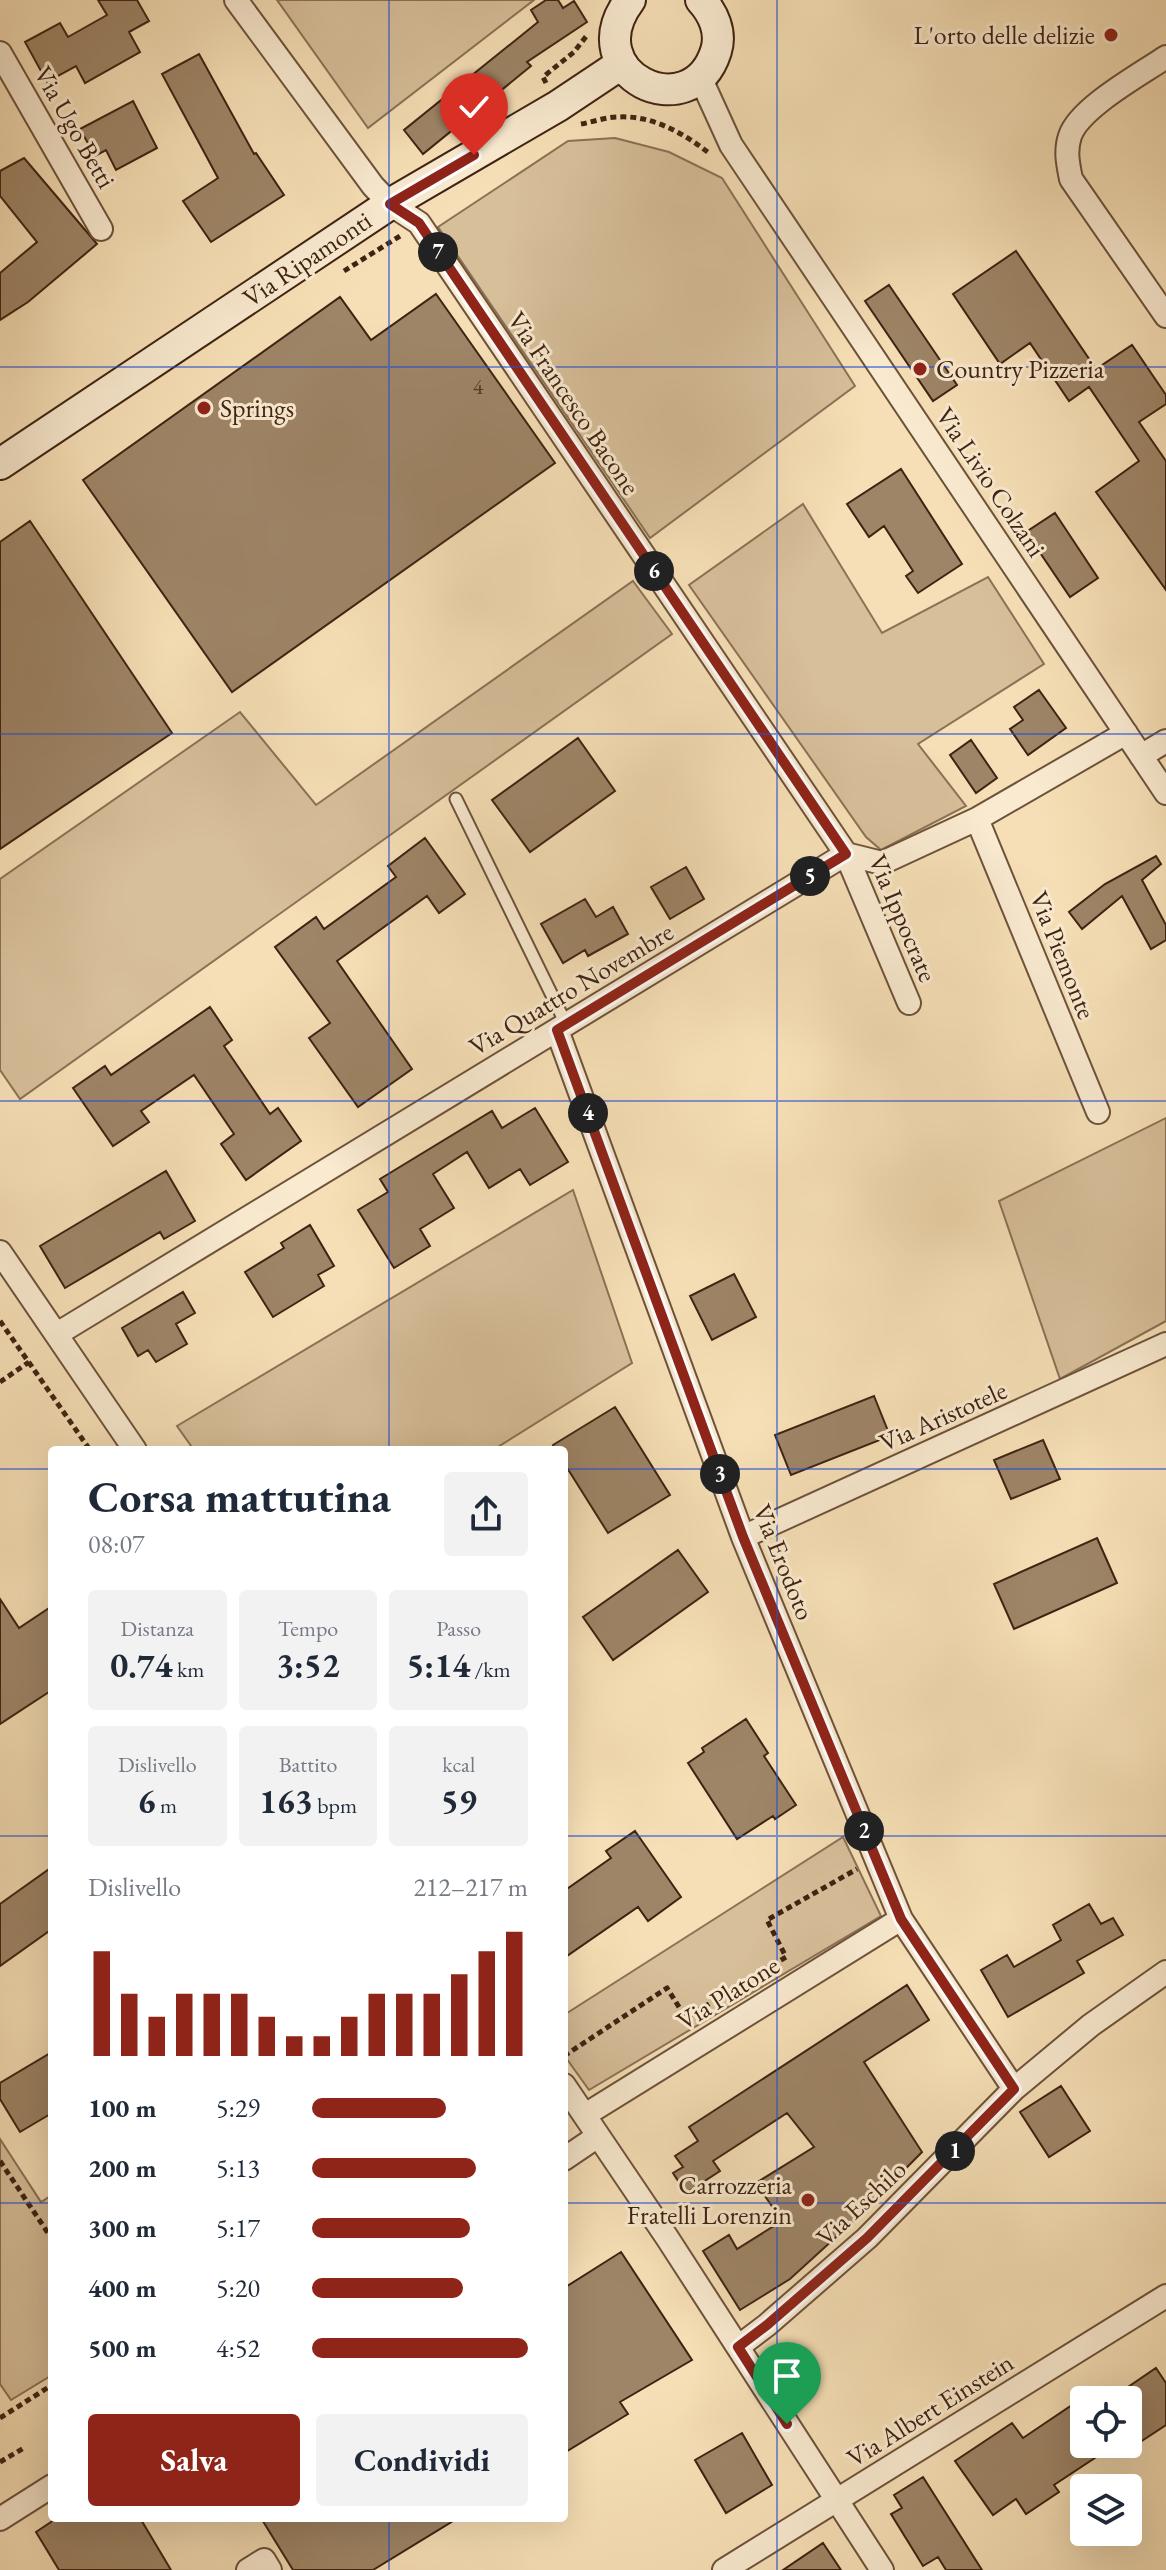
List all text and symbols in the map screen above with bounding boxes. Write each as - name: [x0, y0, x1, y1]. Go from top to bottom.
- place label: L'orto delle delizie: [913, 18, 1095, 52]
- marker: L'orto delle delizie: [1102, 26, 1120, 44]
- street label: Via Ugo Betti: [26, 60, 124, 194]
- pin: [440, 73, 508, 155]
- icon: check: [452, 85, 496, 129]
- street label: Via Ripamonti: [236, 203, 378, 315]
- pin: 7: [418, 232, 458, 272]
- text: 7: [432, 237, 444, 266]
- street label: Via Francesco Bacone: [500, 305, 648, 501]
- place label: Country Pizzeria: [936, 352, 1105, 386]
- marker: Country Pizzeria: [911, 360, 929, 378]
- house number: 4: [473, 372, 484, 401]
- place label: Springs: [220, 391, 294, 425]
- marker: Springs: [195, 399, 213, 417]
- street label: Via Livio Colzani: [928, 400, 1054, 564]
- pin: 6: [634, 551, 674, 591]
- text: 6: [648, 556, 660, 585]
- street label: Via Ippocrate: [861, 849, 945, 987]
- pin: 5: [790, 856, 830, 896]
- text: 5: [804, 861, 816, 890]
- street label: Via Piemonte: [1022, 886, 1104, 1024]
- street label: Via Quattro Novembre: [463, 915, 679, 1063]
- pin: 4: [568, 1093, 608, 1133]
- text: 4: [582, 1098, 594, 1127]
- street label: Via Aristotele: [874, 1373, 1012, 1459]
- pin: 3: [700, 1454, 740, 1494]
- text: 3: [714, 1459, 726, 1488]
- text: Corsa mattutina: [88, 1468, 391, 1525]
- button: share: [444, 1472, 528, 1556]
- street label: Via Erodoto: [745, 1499, 823, 1625]
- text: 08:07: [88, 1527, 144, 1561]
- text: Distanza: [121, 1614, 194, 1643]
- text: Tempo: [278, 1614, 338, 1643]
- text: Passo: [436, 1614, 481, 1643]
- text: 0.74: [110, 1643, 173, 1687]
- text: 3:52: [276, 1643, 340, 1687]
- text: 5:14: [407, 1643, 470, 1687]
- text: km: [173, 1655, 204, 1684]
- text: /km: [470, 1655, 511, 1684]
- text: Dislivello: [118, 1750, 197, 1779]
- text: Battito: [279, 1750, 337, 1779]
- text: kcal: [442, 1750, 475, 1779]
- text: 6: [138, 1779, 156, 1823]
- text: 163: [259, 1779, 313, 1823]
- text: 59: [441, 1779, 477, 1823]
- text: m: [156, 1791, 177, 1820]
- text: bpm: [313, 1791, 357, 1820]
- pin: 2: [844, 1811, 884, 1851]
- text: 2: [858, 1816, 870, 1845]
- text: Dislivello: [88, 1870, 181, 1904]
- text: 212–217 m: [413, 1870, 528, 1904]
- street label: Via Platone: [670, 1948, 786, 2038]
- text: 100 m: [88, 2091, 156, 2125]
- text: 5:29: [216, 2091, 260, 2125]
- pin: 1: [935, 2131, 975, 2171]
- text: 1: [949, 2136, 961, 2165]
- text: 200 m: [88, 2151, 156, 2185]
- text: 5:13: [216, 2151, 260, 2185]
- street label: Via Eschilo: [809, 2153, 913, 2253]
- place label: Carrozzeria Fratelli Lorenzin: [627, 2168, 793, 2232]
- marker: Carrozzeria Fratelli Lorenzin: [799, 2191, 817, 2209]
- text: 300 m: [88, 2211, 156, 2245]
- text: 5:17: [216, 2211, 260, 2245]
- text: 400 m: [88, 2271, 156, 2305]
- text: 5:20: [216, 2271, 260, 2305]
- text: 500 m: [88, 2331, 156, 2365]
- text: 4:52: [216, 2331, 260, 2365]
- pin: [753, 2342, 821, 2424]
- street label: Via Albert Einstein: [840, 2345, 1020, 2475]
- icon: arrive: [765, 2354, 809, 2398]
- map controls: [1070, 2386, 1142, 2546]
- button: locate: [1070, 2386, 1142, 2458]
- button: Salva: [88, 2414, 300, 2506]
- button: Condividi: [316, 2414, 528, 2506]
- button: layers: [1070, 2474, 1142, 2546]

